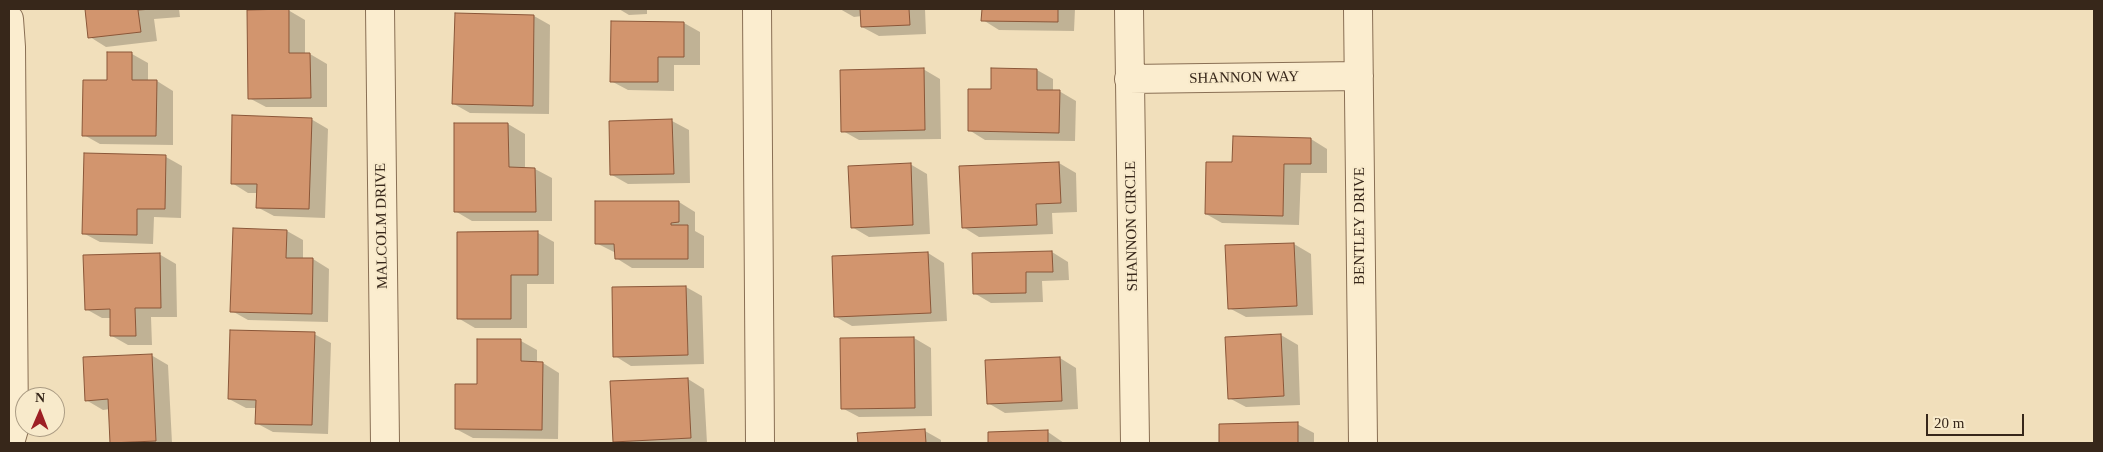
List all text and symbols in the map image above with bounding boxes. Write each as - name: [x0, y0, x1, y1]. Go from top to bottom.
- street label: SHANNON WAY: [1189, 68, 1299, 88]
- street label: SHANNON CIRCLE: [1122, 161, 1142, 291]
- street label: MALCOLM DRIVE: [372, 163, 392, 289]
- street label: BENTLEY DRIVE: [1351, 167, 1369, 285]
- north arrow: [15, 387, 65, 437]
- text: N: [35, 390, 45, 405]
- scale bar: [1928, 404, 2026, 436]
- text: 20 m: [1934, 415, 1964, 431]

